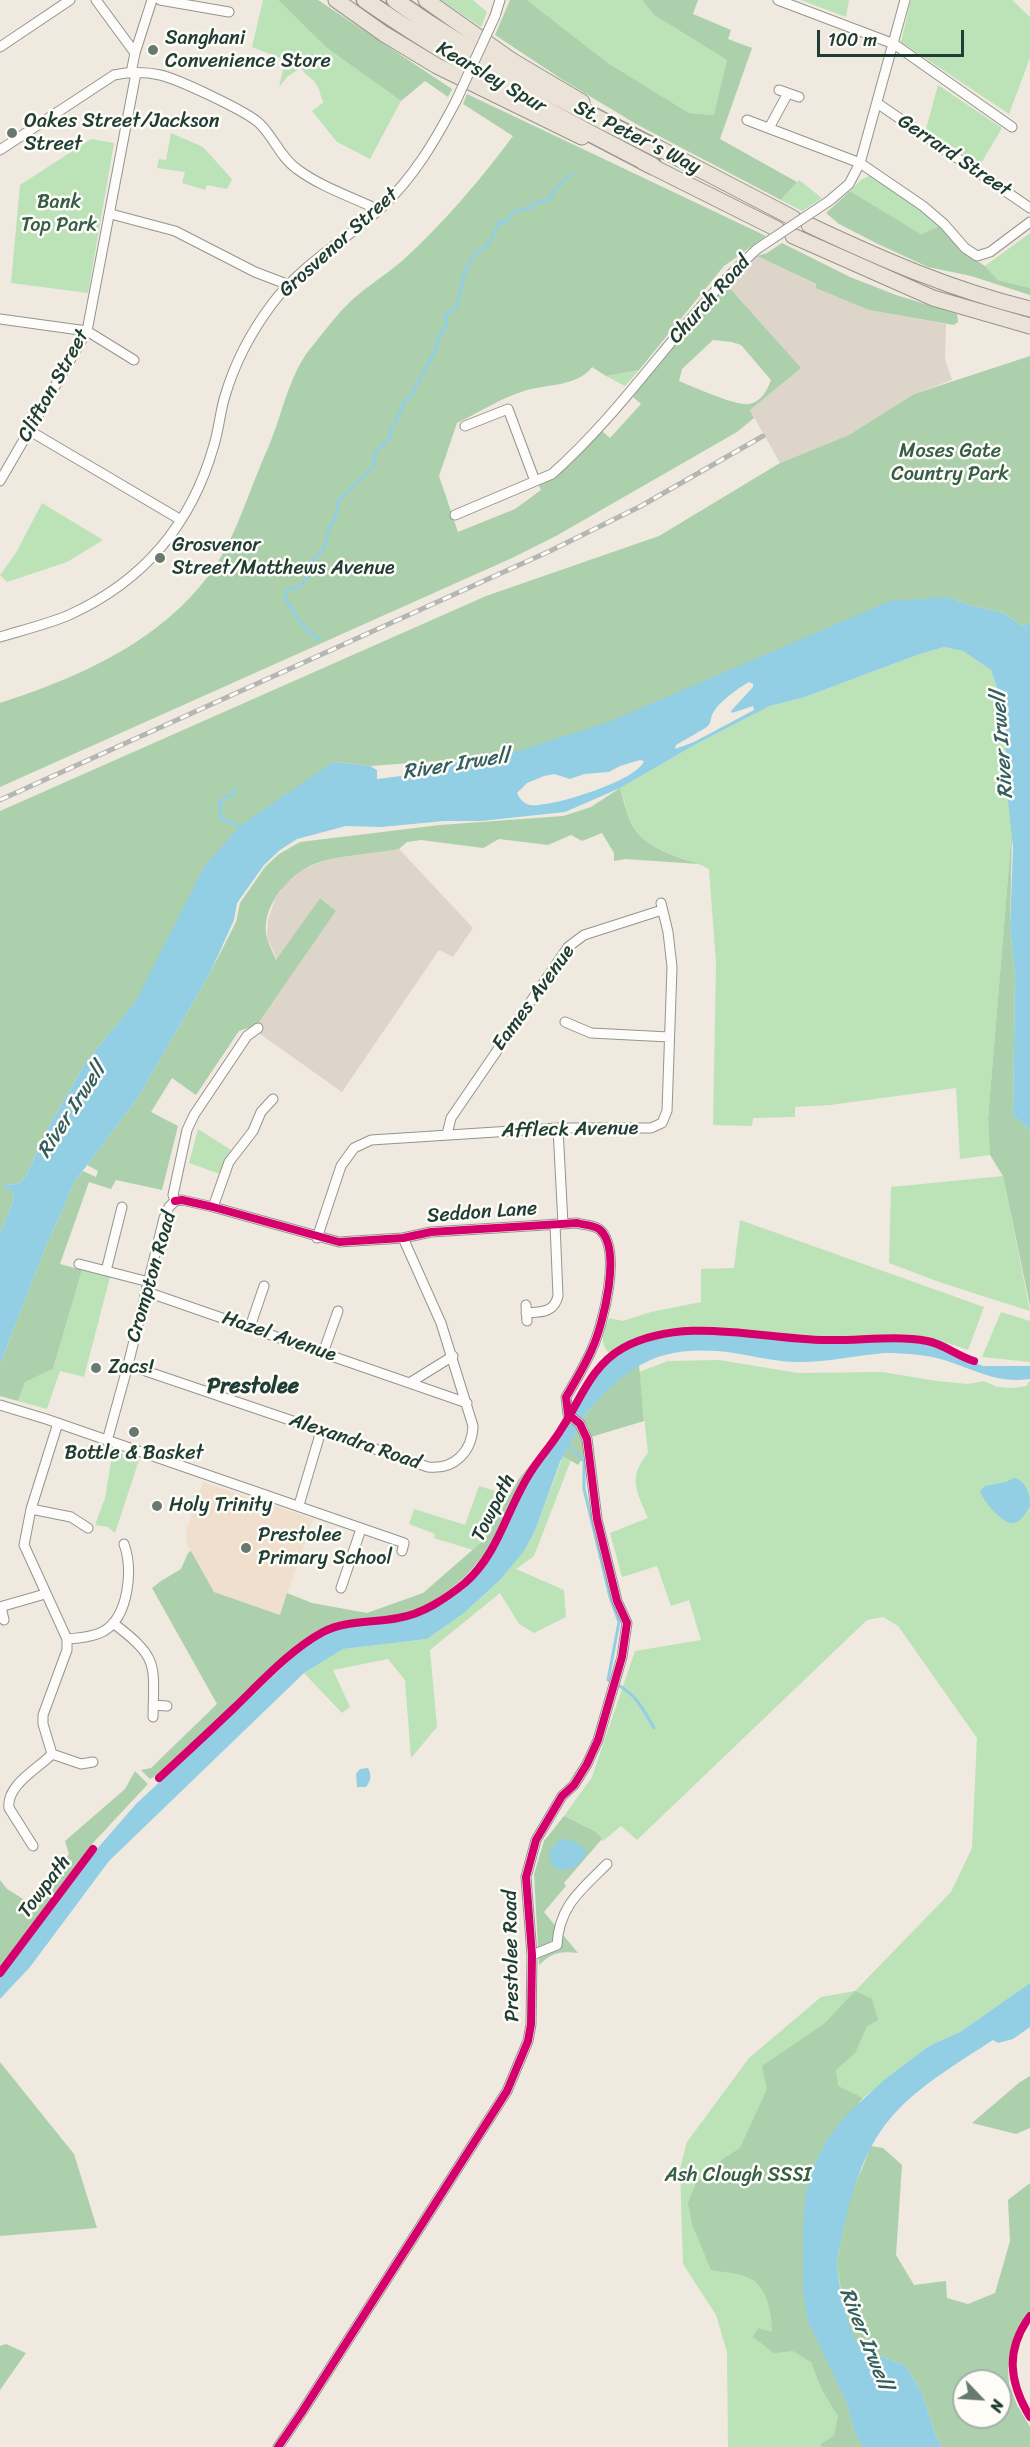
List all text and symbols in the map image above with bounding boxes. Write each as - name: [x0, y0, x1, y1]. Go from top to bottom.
- scale bar: [820, 18, 967, 56]
- text: 100 m: [828, 24, 877, 56]
- place label: Sanghani Convenience Store: [165, 27, 331, 74]
- street label: Kearsley Spur: [432, 37, 550, 119]
- marker: Sanghani Convenience Store: [146, 43, 160, 57]
- street label: St. Peter's Way: [570, 96, 704, 180]
- street label: Gerrard Street: [893, 109, 1015, 203]
- place label: Oakes Street/Jackson Street: [24, 110, 219, 157]
- marker: Oakes Street/Jackson Street: [5, 126, 19, 140]
- street label: Grosvenor Street: [275, 183, 403, 303]
- park label: Bank Top Park: [21, 191, 97, 238]
- street label: Church Road: [664, 251, 756, 349]
- street label: Clifton Street: [13, 326, 95, 446]
- park label: Moses Gate Country Park: [891, 440, 1009, 487]
- place label: Grosvenor Street/Matthews Avenue: [172, 534, 395, 581]
- marker: Grosvenor Street/Matthews Avenue: [153, 551, 167, 565]
- water label: River Irwell: [987, 691, 1019, 799]
- water label: River Irwell: [401, 744, 511, 786]
- street label: Eames Avenue: [488, 940, 580, 1056]
- water label: River Irwell: [32, 1059, 112, 1163]
- street label: Affleck Avenue: [502, 1117, 638, 1143]
- street label: Seddon Lane: [426, 1197, 538, 1229]
- street label: Crompton Road: [122, 1209, 182, 1345]
- street label: Hazel Avenue: [219, 1306, 339, 1368]
- place label: Zacs!: [108, 1356, 153, 1380]
- marker: Zacs!: [89, 1361, 103, 1375]
- district label: Prestolee: [207, 1374, 299, 1400]
- street label: Alexandra Road: [286, 1408, 424, 1476]
- marker: Bottle & Basket: [127, 1425, 141, 1439]
- place label: Bottle & Basket: [64, 1442, 204, 1466]
- street label: Towpath: [467, 1470, 521, 1546]
- place label: Holy Trinity: [169, 1494, 272, 1518]
- marker: Holy Trinity: [150, 1499, 164, 1513]
- place label: Prestolee Primary School: [258, 1524, 392, 1571]
- marker: Prestolee Primary School: [239, 1541, 253, 1555]
- street label: Towpath: [14, 1851, 76, 1923]
- street label: Prestolee Road: [499, 1890, 525, 2022]
- park label: Ash Clough SSSI: [665, 2164, 811, 2188]
- water label: River Irwell: [833, 2285, 897, 2393]
- north arrow: [952, 2369, 1012, 2429]
- text: N: [981, 2395, 1012, 2417]

